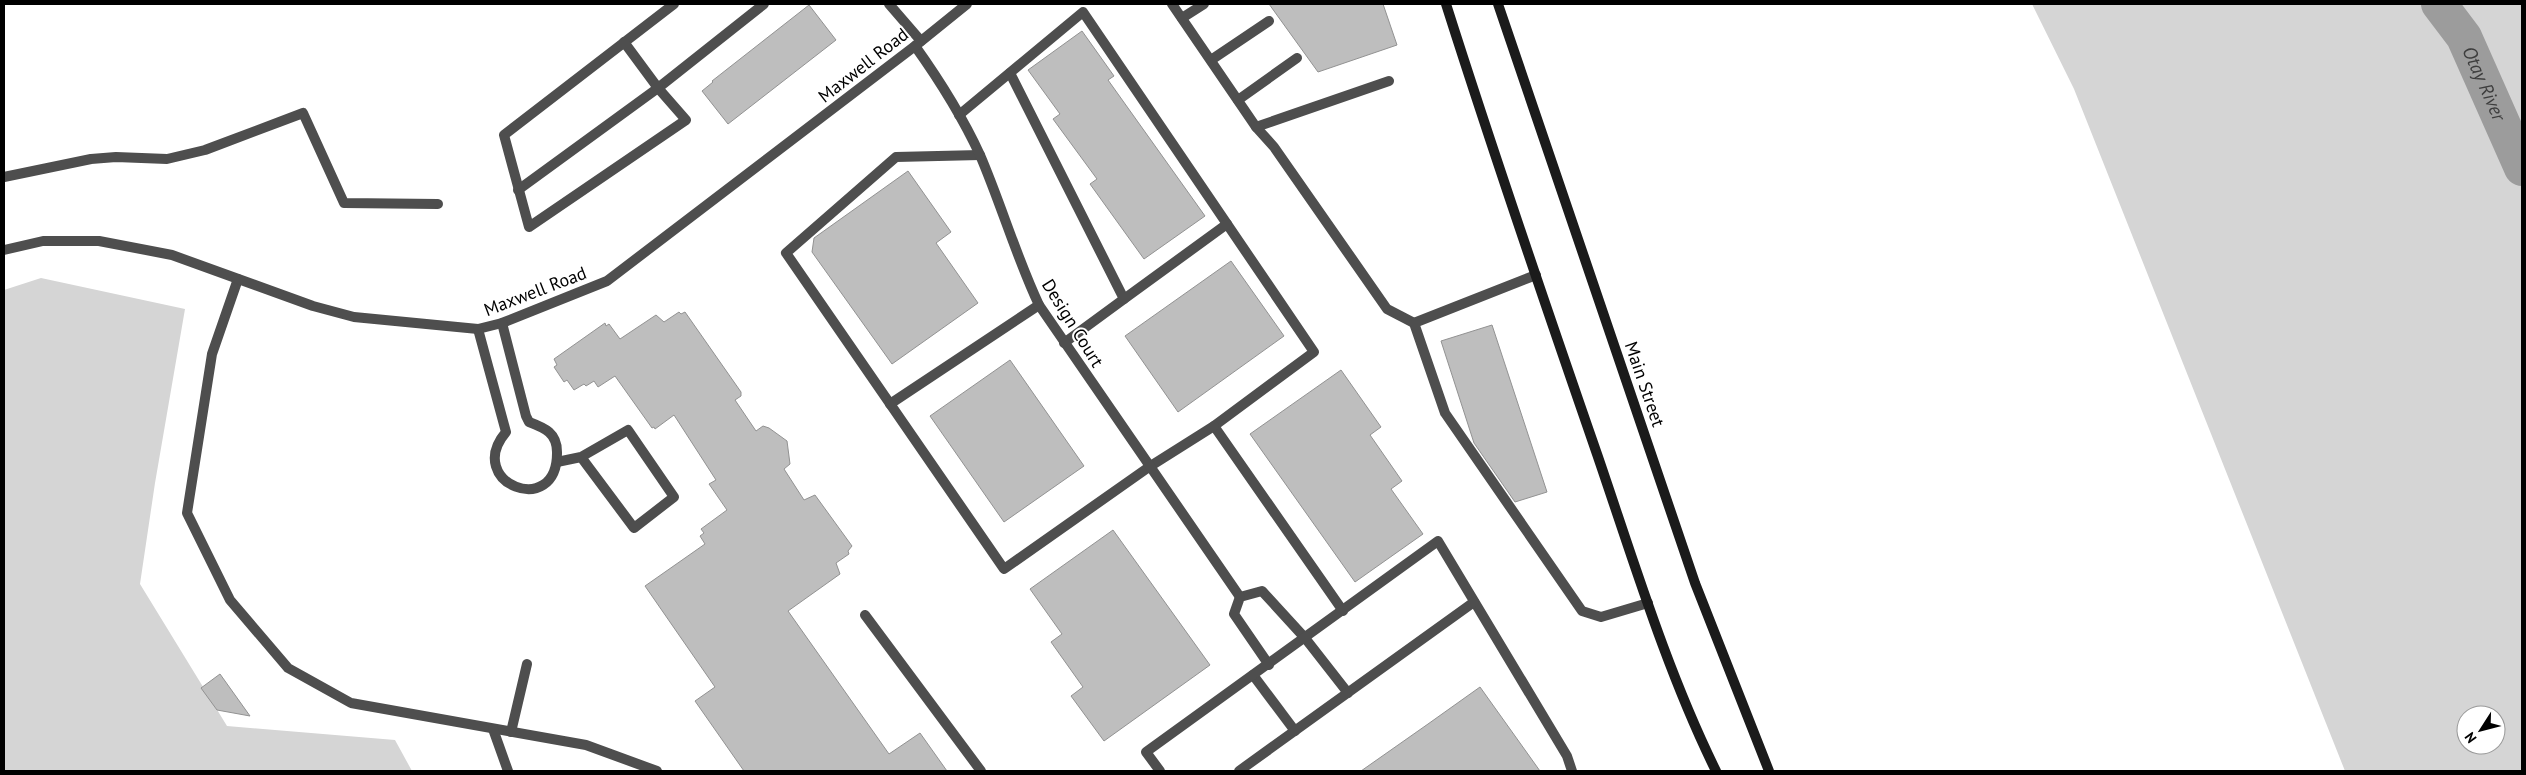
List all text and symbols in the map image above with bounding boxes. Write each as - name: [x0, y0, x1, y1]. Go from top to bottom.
- street label: Maxwell Road: [813, 23, 913, 107]
- water label: Otay River: [2457, 42, 2512, 126]
- street label: Maxwell Road: [480, 261, 590, 321]
- street label: Design Court: [1037, 275, 1109, 371]
- street label: Main Street: [1620, 338, 1670, 430]
- north arrow: [2456, 705, 2506, 755]
- text: N: [2460, 729, 2480, 747]

